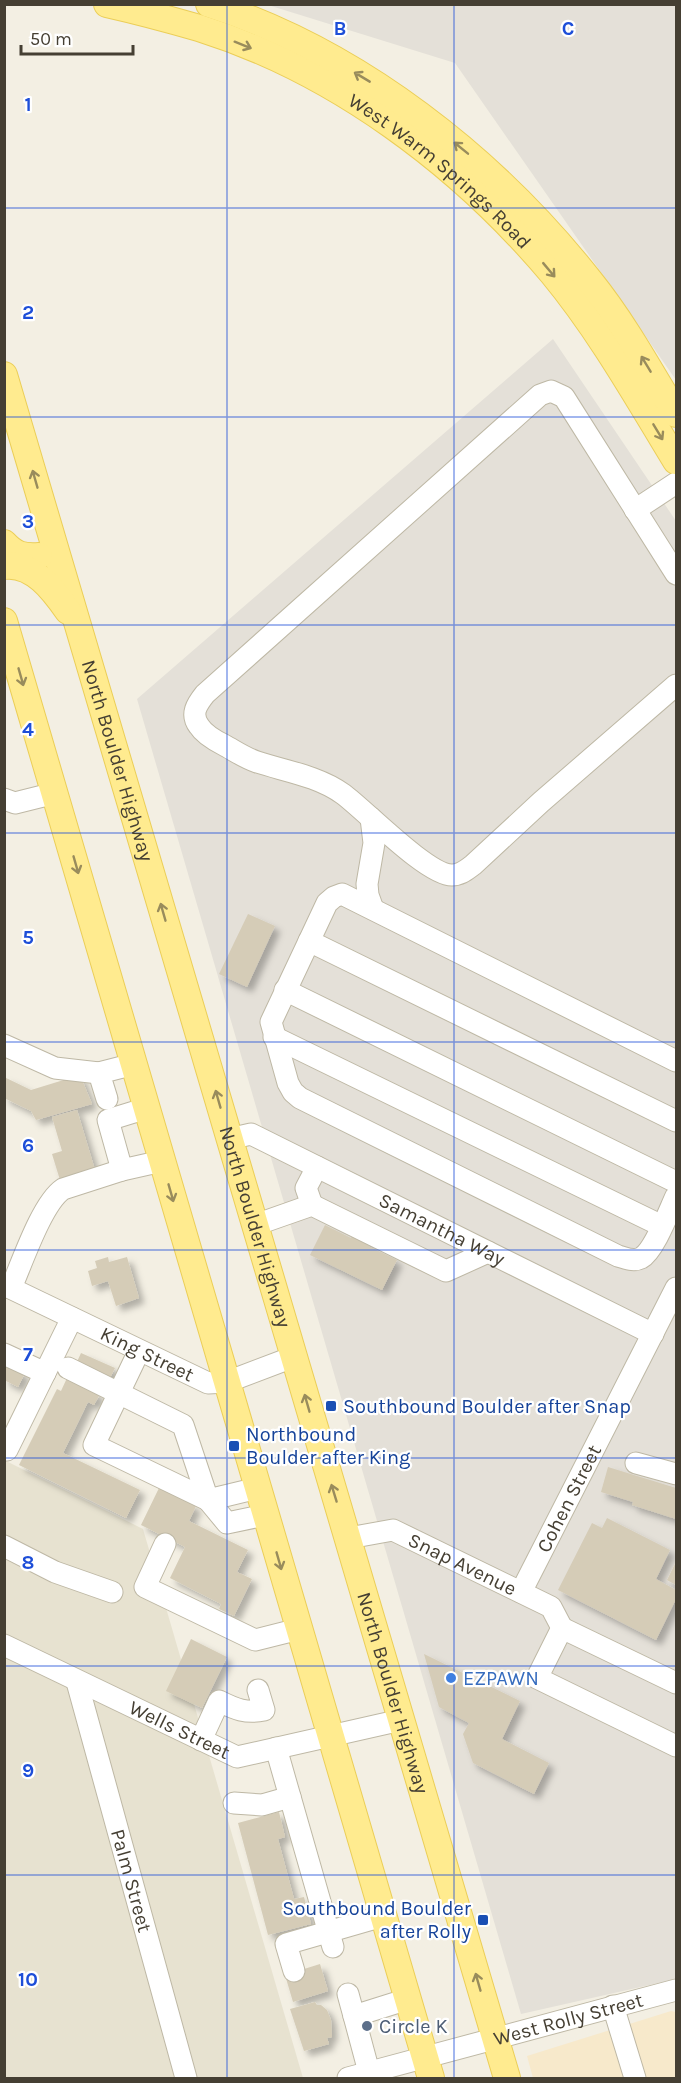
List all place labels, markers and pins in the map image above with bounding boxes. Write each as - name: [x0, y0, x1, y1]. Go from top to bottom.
- place label: Southbound Boulder after Snap: [343, 1395, 631, 1418]
- marker: Southbound Boulder after Snap: [324, 1399, 338, 1413]
- place label: Northbound Boulder after King: [246, 1423, 410, 1469]
- marker: Northbound Boulder after King: [227, 1439, 241, 1453]
- place label: EZPAWN: [463, 1667, 539, 1690]
- marker: EZPAWN: [444, 1671, 458, 1685]
- place label: Southbound Boulder after Rolly: [282, 1897, 472, 1943]
- marker: Southbound Boulder after Rolly: [476, 1913, 490, 1927]
- place label: Circle K: [379, 2015, 448, 2038]
- marker: Circle K: [360, 2019, 374, 2033]

